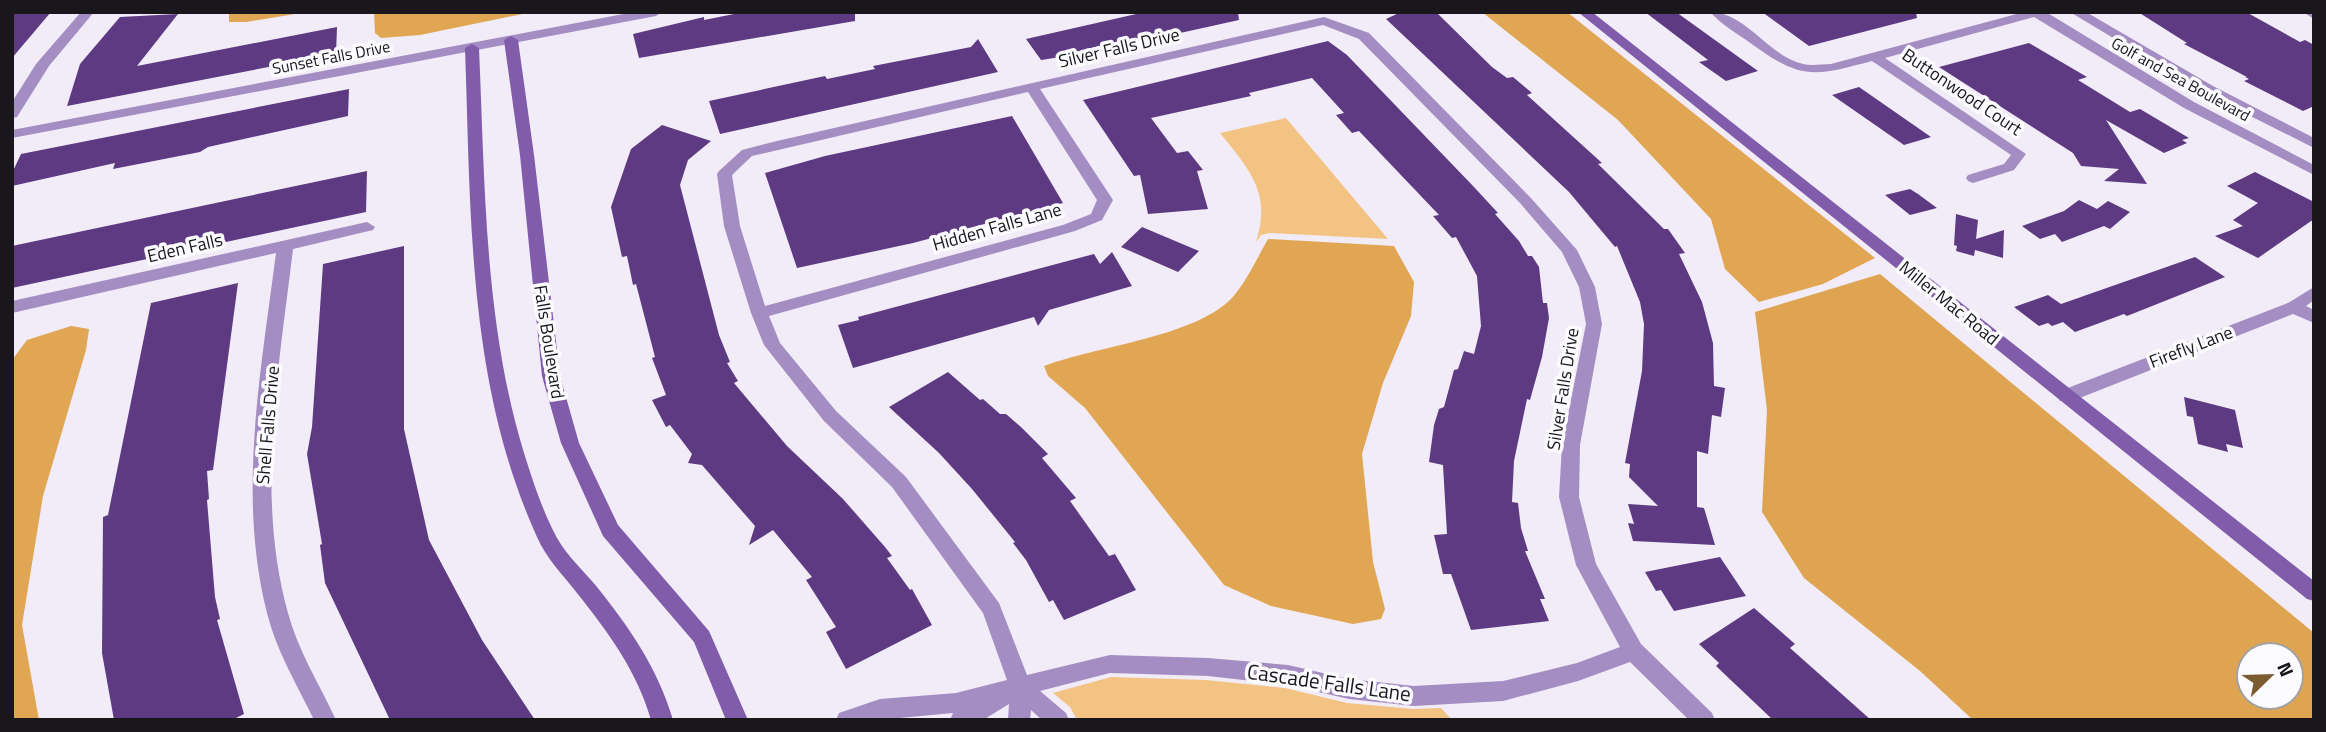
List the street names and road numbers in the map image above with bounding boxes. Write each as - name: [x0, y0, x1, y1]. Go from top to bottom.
- street label: Silver Falls Drive: [1056, 20, 1182, 75]
- street label: Golf and Sea Boulevard: [2107, 31, 2255, 127]
- street label: Sunset Falls Drive: [270, 34, 392, 80]
- street label: Buttonwood Court: [1897, 41, 2028, 142]
- street label: Hidden Falls Lane: [929, 195, 1064, 258]
- street label: Eden Falls: [145, 226, 225, 269]
- street label: Miller Mac Road: [1894, 254, 2005, 351]
- street label: Falls Boulevard: [527, 283, 572, 401]
- street label: Firefly Lane: [2145, 318, 2237, 375]
- street label: Silver Falls Drive: [1540, 326, 1586, 452]
- street label: Shell Falls Drive: [249, 365, 286, 485]
- street label: Cascade Falls Lane: [1245, 655, 1413, 709]

